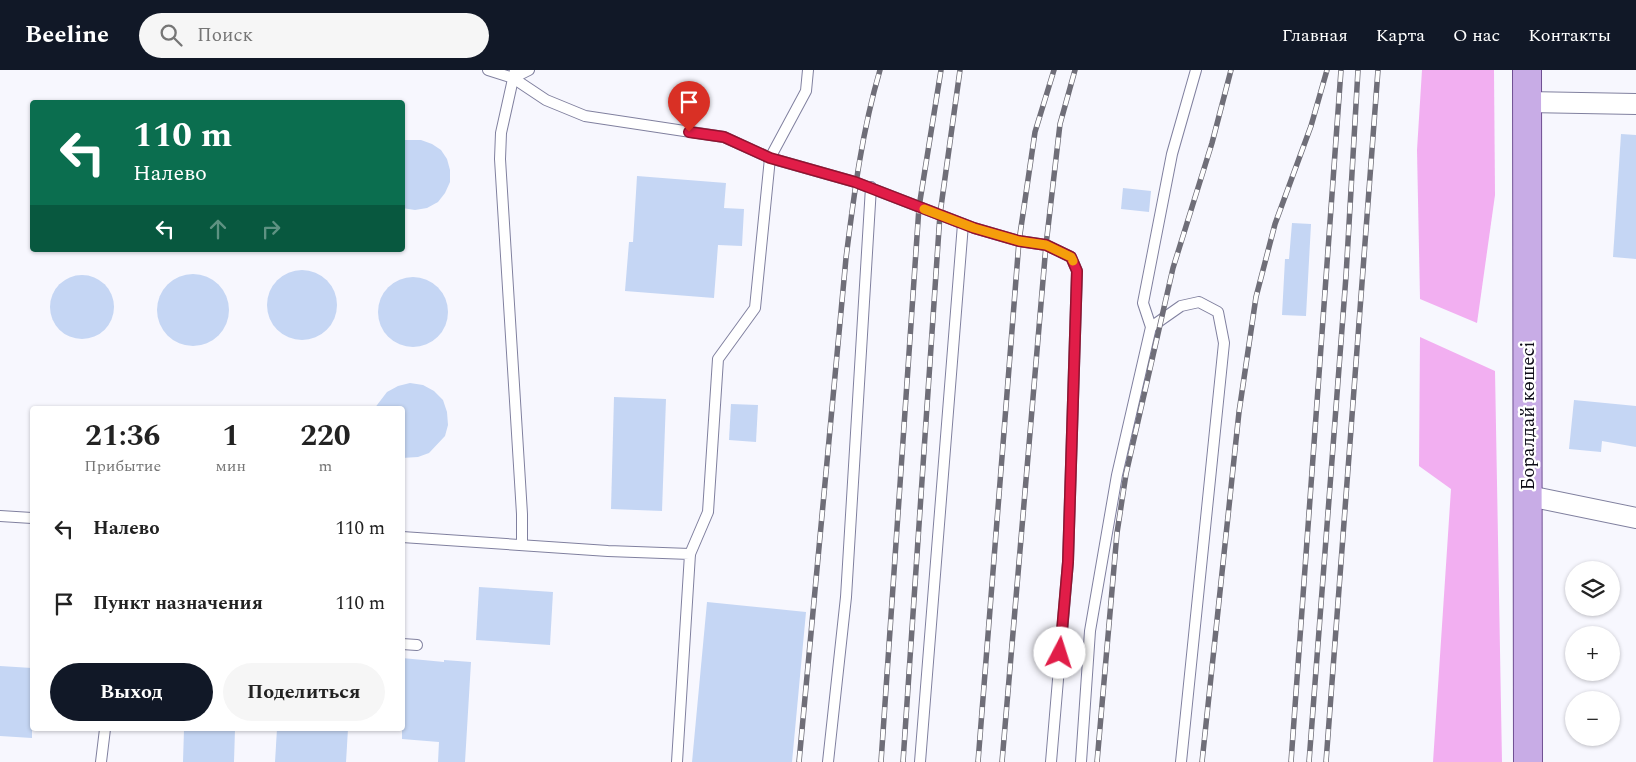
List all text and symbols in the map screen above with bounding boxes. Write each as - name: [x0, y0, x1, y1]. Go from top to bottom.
- search box: [139, 13, 489, 58]
- text: Beeline: [25, 17, 109, 53]
- icon: search: [157, 21, 185, 49]
- text: Поиск: [197, 21, 253, 50]
- text: Главная: [1282, 22, 1348, 49]
- text: Карта: [1376, 22, 1425, 49]
- text: О нас: [1453, 22, 1500, 49]
- text: Контакты: [1528, 22, 1611, 49]
- pin: [668, 81, 710, 132]
- icon: arrive: [675, 88, 703, 116]
- text: 110 m: [133, 109, 232, 162]
- icon: left: [50, 120, 115, 185]
- text: Налево: [133, 157, 207, 190]
- icon: left: [151, 215, 179, 243]
- icon: ahead: [204, 215, 232, 243]
- icon: right: [257, 215, 285, 243]
- street label: Боралдай көшесі: [1514, 342, 1543, 490]
- text: 21:36: [85, 413, 160, 459]
- text: 1: [222, 413, 239, 459]
- text: 220: [300, 413, 351, 459]
- text: Прибытие: [84, 454, 161, 478]
- text: мин: [215, 454, 246, 478]
- text: m: [319, 454, 332, 478]
- text: Налево: [93, 514, 160, 543]
- text: 110 m: [335, 514, 385, 543]
- icon: left: [50, 515, 78, 543]
- map controls: [1565, 561, 1620, 746]
- button: layers: [1565, 561, 1620, 616]
- text: Пункт назначения: [93, 589, 263, 618]
- text: 110 m: [335, 589, 385, 618]
- icon: arrive: [50, 590, 78, 618]
- position arrow: [1033, 626, 1085, 678]
- button: +: [1565, 626, 1620, 681]
- button: Выход: [50, 663, 213, 721]
- button: Поделиться: [223, 663, 385, 721]
- button: −: [1565, 691, 1620, 746]

